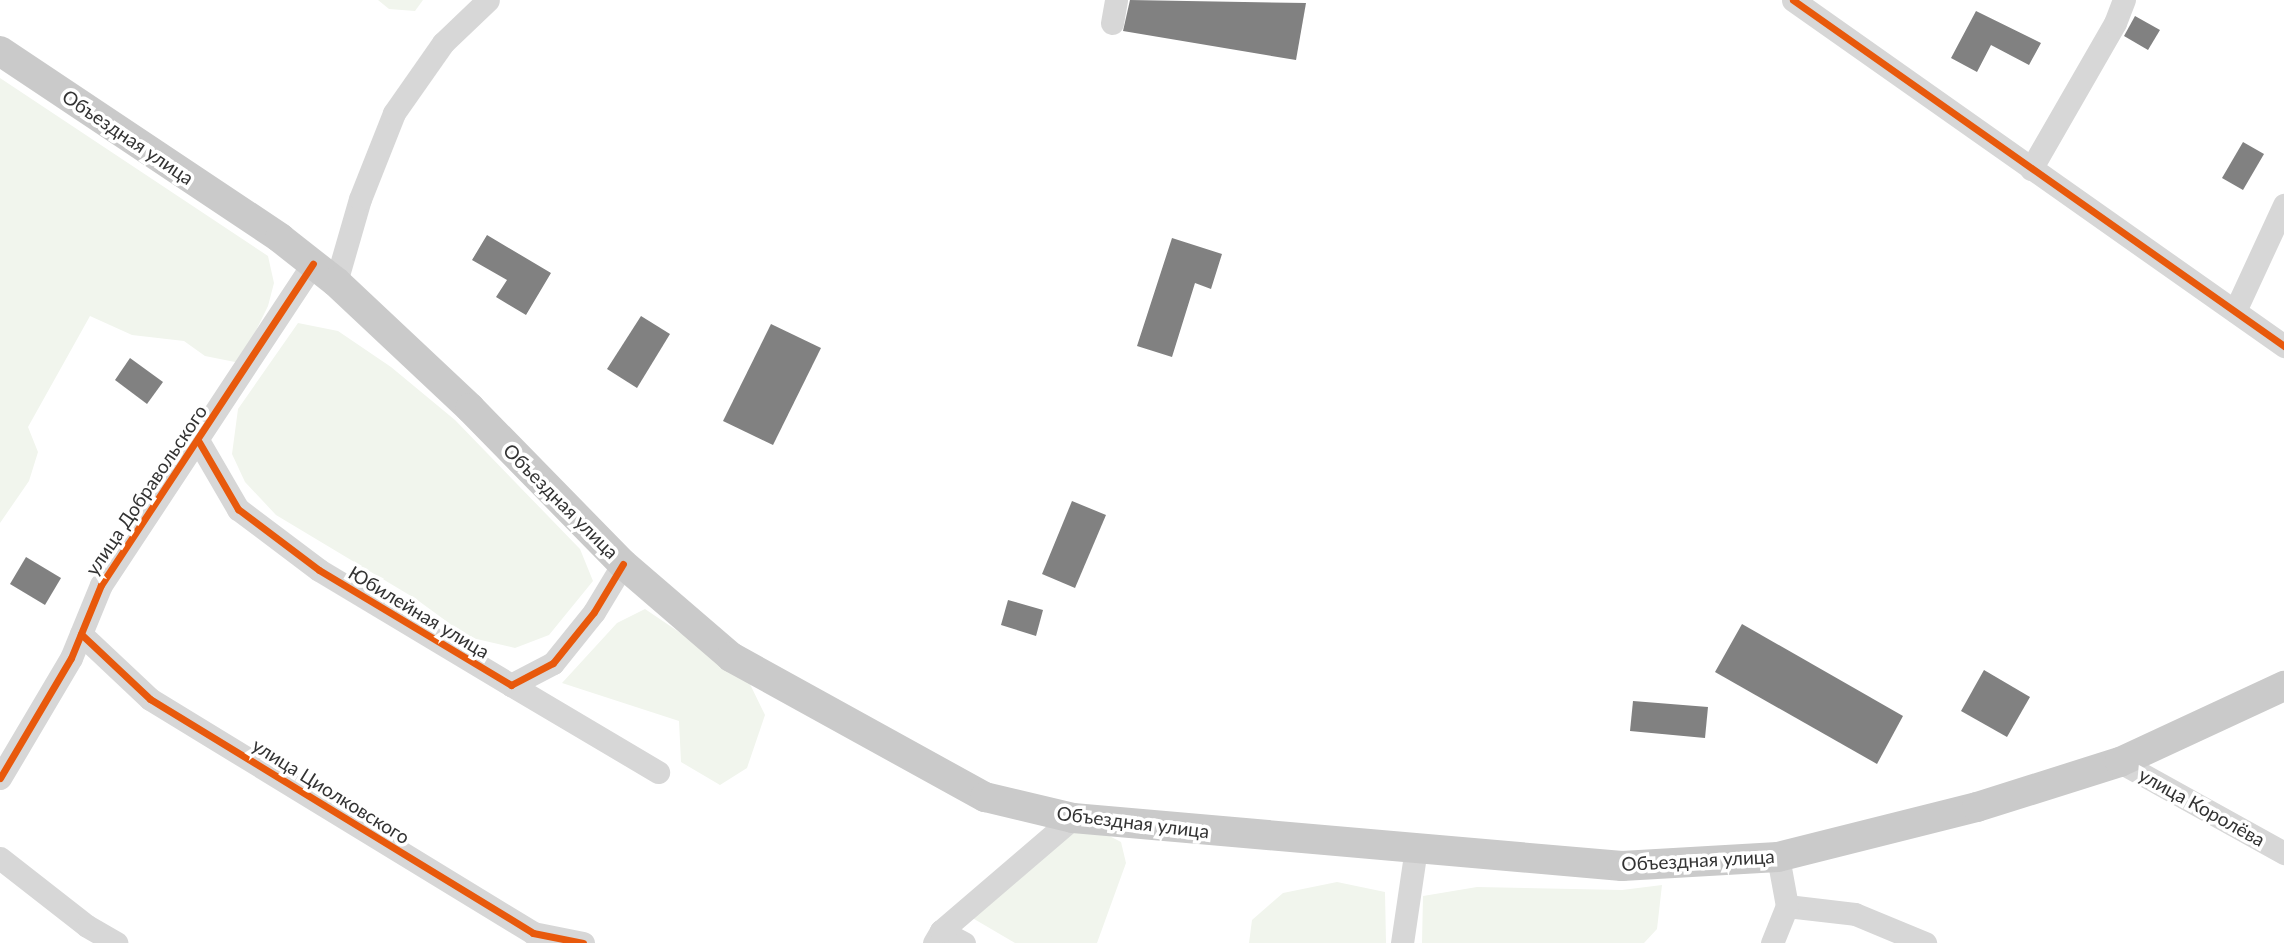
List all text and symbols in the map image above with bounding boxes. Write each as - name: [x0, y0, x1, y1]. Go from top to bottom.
- street label: Объездная улица: [58, 85, 198, 189]
- street label: улица Добравольского: [80, 400, 212, 580]
- street label: Объездная улица: [499, 439, 623, 563]
- street label: Юбилейная улица: [344, 561, 494, 663]
- street label: улица Циолковского: [248, 733, 414, 849]
- street label: улица Королёва: [2135, 763, 2269, 851]
- street label: Объездная улица: [1055, 801, 1211, 843]
- street label: Объездная улица: [1621, 845, 1775, 875]

